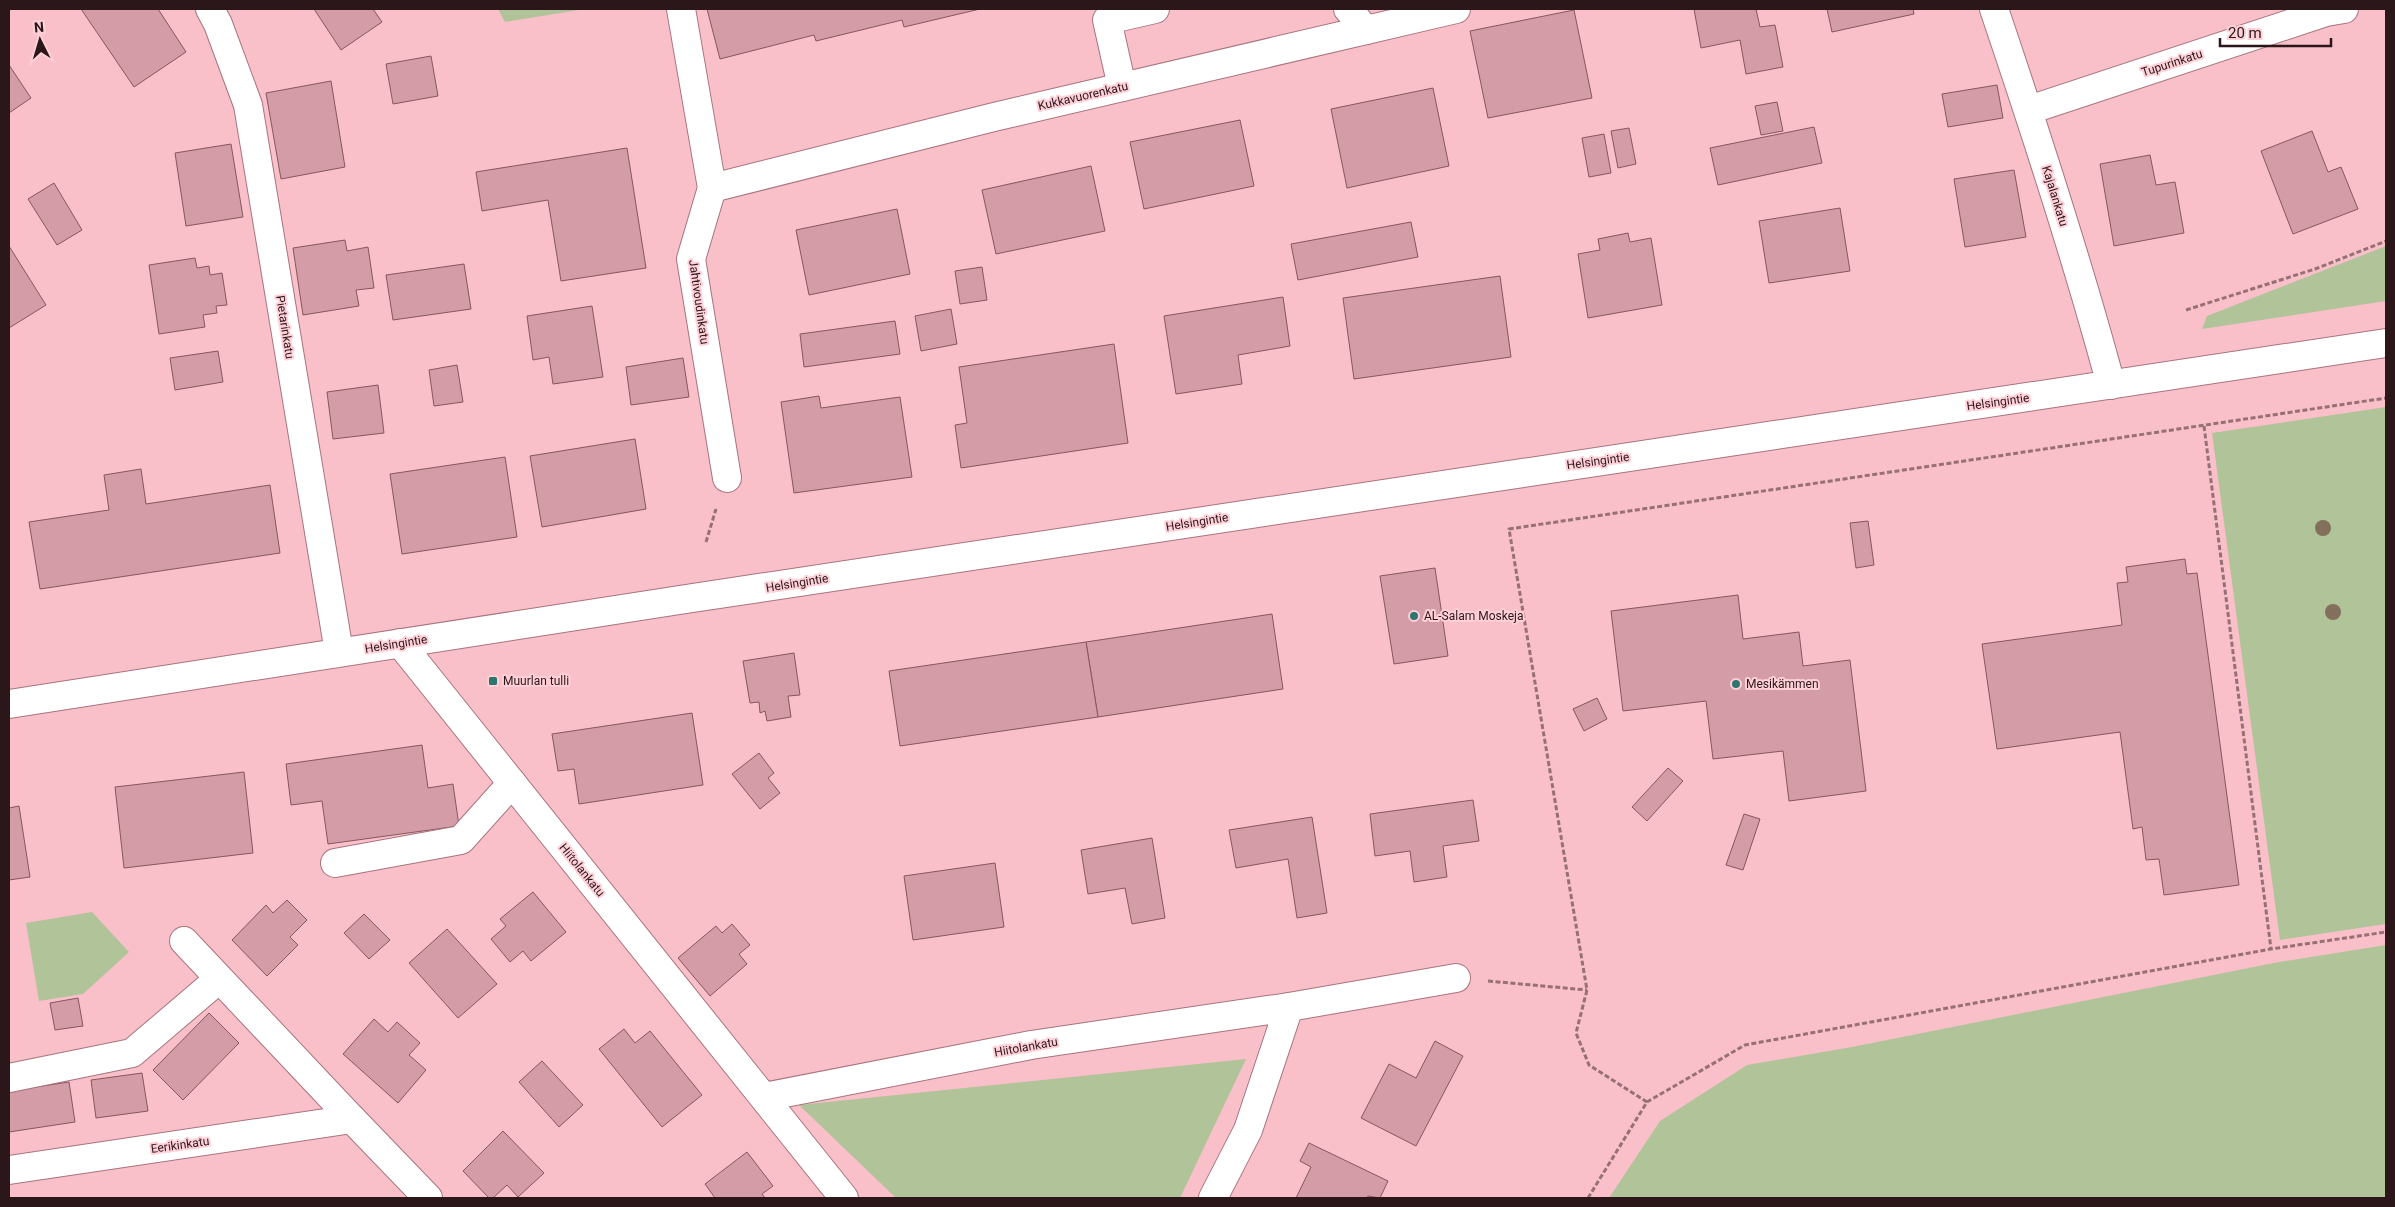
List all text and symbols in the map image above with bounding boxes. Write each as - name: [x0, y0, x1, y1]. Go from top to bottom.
- north arrow: [15, 15, 65, 65]
- scale bar: [2220, 15, 2331, 47]
- text: N: [33, 19, 44, 35]
- text: 20 m: [2228, 24, 2262, 42]
- street label: Tupurinkatu: [2140, 47, 2204, 79]
- street label: Kukkavuorenkatu: [1037, 79, 1129, 113]
- street label: Kajalankatu: [2039, 164, 2071, 228]
- street label: Jahtivoudinkatu: [686, 259, 712, 345]
- street label: Pietarinkatu: [273, 294, 297, 360]
- street label: Helsingintie: [1966, 391, 2030, 413]
- street label: Helsingintie: [1566, 450, 1630, 472]
- street label: Helsingintie: [1165, 510, 1229, 534]
- street label: Helsingintie: [765, 571, 829, 595]
- place label: AL-Salam Moskeja: [1424, 609, 1523, 623]
- marker: AL-Salam Moskeja: [1408, 610, 1420, 622]
- street label: Helsingintie: [364, 632, 428, 656]
- place label: Muurlan tulli: [503, 674, 569, 688]
- marker: Muurlan tulli: [487, 675, 499, 687]
- place label: Mesikämmen: [1746, 677, 1819, 691]
- marker: Mesikämmen: [1730, 678, 1742, 690]
- street label: Hiitolankatu: [556, 841, 608, 899]
- street label: Hiitolankatu: [993, 1035, 1059, 1059]
- street label: Eerikinkatu: [150, 1134, 210, 1156]

